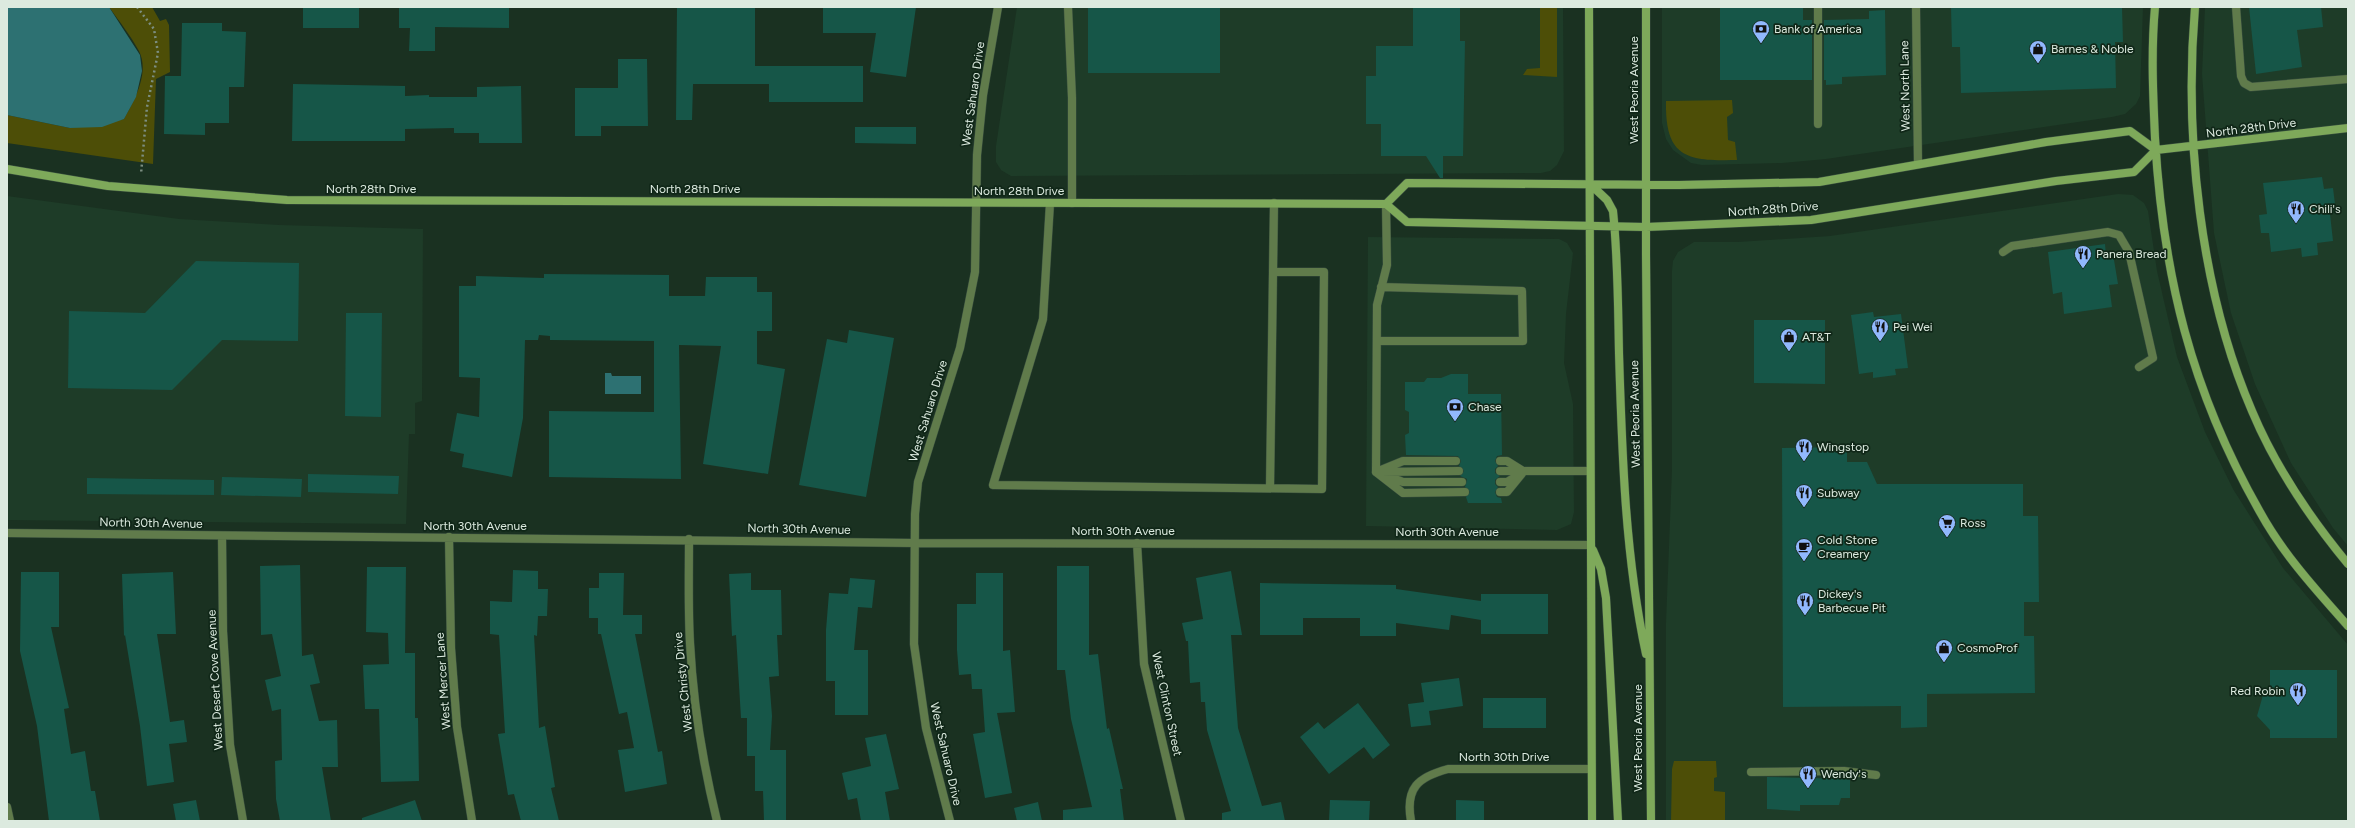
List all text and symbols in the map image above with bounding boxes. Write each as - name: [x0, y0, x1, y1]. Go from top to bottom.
- bank icon: Bank of America: [1751, 19, 1771, 44]
- place label: Bank of America: [1774, 22, 1862, 36]
- street label: West Peoria Avenue: [1627, 36, 1641, 144]
- shop icon: Barnes & Noble: [2028, 39, 2048, 64]
- street label: West Sahuaro Drive: [959, 40, 987, 147]
- street label: West North Lane: [1897, 40, 1913, 132]
- place label: Barnes & Noble: [2051, 42, 2134, 56]
- street label: North 28th Drive: [2205, 115, 2297, 140]
- street label: North 28th Drive: [326, 182, 417, 196]
- street label: North 28th Drive: [650, 182, 741, 196]
- street label: North 28th Drive: [974, 184, 1065, 198]
- street label: North 28th Drive: [1727, 199, 1819, 219]
- restaurant icon: Chili's: [2286, 199, 2306, 224]
- place label: Chili's: [2309, 202, 2341, 216]
- restaurant icon: Panera Bread: [2073, 244, 2093, 269]
- place label: Panera Bread: [2096, 247, 2166, 261]
- restaurant icon: Pei Wei: [1870, 317, 1890, 342]
- place label: Pei Wei: [1893, 320, 1933, 334]
- shop icon: AT&T: [1779, 327, 1799, 352]
- place label: AT&T: [1802, 330, 1831, 344]
- street label: West Sahuaro Drive: [906, 358, 950, 463]
- street label: West Peoria Avenue: [1627, 360, 1643, 468]
- bank icon: Chase: [1445, 397, 1465, 422]
- place label: Chase: [1468, 400, 1502, 414]
- restaurant icon: Wingstop: [1794, 437, 1814, 462]
- place label: Wingstop: [1817, 440, 1869, 454]
- restaurant icon: Subway: [1794, 483, 1814, 508]
- place label: Subway: [1817, 486, 1860, 500]
- supermarket icon: Ross: [1937, 513, 1957, 538]
- street label: North 30th Avenue: [99, 515, 203, 531]
- place label: Ross: [1960, 516, 1986, 530]
- street label: North 30th Avenue: [423, 519, 527, 533]
- street label: North 30th Avenue: [747, 521, 851, 537]
- street label: North 30th Avenue: [1071, 524, 1175, 538]
- street label: North 30th Avenue: [1395, 525, 1499, 539]
- place label: Cold Stone Creamery: [1817, 533, 1878, 561]
- cafe icon: Cold Stone Creamery: [1794, 537, 1814, 562]
- place label: Dickey's Barbecue Pit: [1818, 587, 1887, 615]
- restaurant icon: Dickey's Barbecue Pit: [1795, 591, 1815, 616]
- street label: West Desert Cove Avenue: [204, 609, 226, 751]
- street label: West Christy Drive: [671, 631, 695, 732]
- street label: West Mercer Lane: [433, 632, 453, 730]
- shop icon: CosmoProf: [1934, 638, 1954, 663]
- place label: CosmoProf: [1957, 641, 2018, 655]
- street label: West Clinton Street: [1149, 651, 1185, 758]
- restaurant icon: Red Robin: [2288, 681, 2308, 706]
- street label: West Peoria Avenue: [1631, 684, 1645, 792]
- place label: Red Robin: [2230, 684, 2285, 698]
- street label: West Sahuaro Drive: [927, 701, 965, 807]
- street label: North 30th Drive: [1459, 750, 1550, 764]
- restaurant icon: Wendy's: [1798, 764, 1818, 789]
- place label: Wendy's: [1821, 767, 1867, 781]

